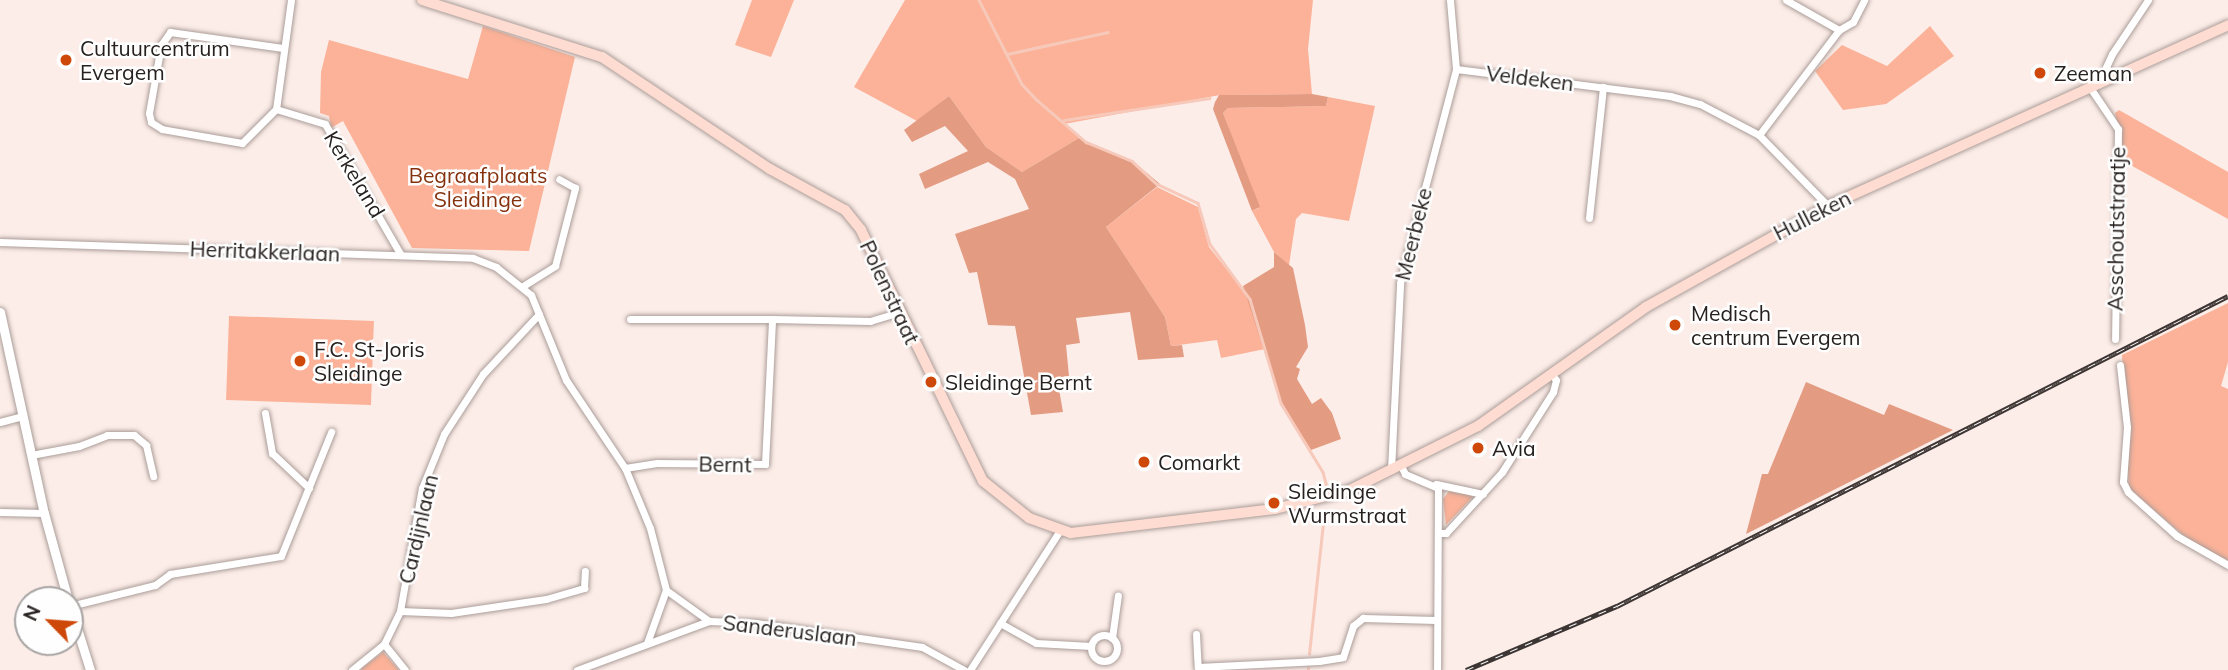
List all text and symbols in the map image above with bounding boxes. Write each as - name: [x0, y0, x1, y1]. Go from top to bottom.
- place label: Cultuurcentrum Evergem: [80, 35, 230, 85]
- marker: Cultuurcentrum Evergem: [58, 52, 74, 68]
- street label: Veldeken: [1485, 60, 1575, 96]
- place label: Zeeman: [2054, 60, 2132, 86]
- marker: Zeeman: [2032, 65, 2048, 81]
- street label: Kerkeland: [319, 126, 391, 222]
- street label: Asschoutstraatje: [2102, 147, 2130, 311]
- park label: Begraafplaats Sleidinge: [409, 162, 547, 212]
- street label: Meerbeke: [1389, 185, 1437, 283]
- street label: Hulleken: [1769, 185, 1855, 245]
- street label: Herritakkerlaan: [189, 236, 341, 266]
- street label: Polenstraat: [855, 236, 925, 348]
- place label: Medisch centrum Evergem: [1691, 300, 1861, 350]
- marker: Medisch centrum Evergem: [1665, 315, 1685, 335]
- place label: F.C. St-Joris Sleidinge: [314, 336, 425, 386]
- marker: F.C. St-Joris Sleidinge: [292, 353, 308, 369]
- place label: Sleidinge Bernt: [945, 369, 1092, 395]
- marker: Sleidinge Bernt: [923, 374, 939, 390]
- place label: Avia: [1492, 435, 1536, 461]
- marker: Avia: [1470, 440, 1486, 456]
- place label: Comarkt: [1158, 449, 1240, 475]
- street label: Bernt: [698, 451, 752, 477]
- marker: Comarkt: [1136, 454, 1152, 470]
- street label: Cardijnlaan: [393, 472, 443, 586]
- place label: Sleidinge Wurmstraat: [1288, 478, 1406, 528]
- marker: Sleidinge Wurmstraat: [1266, 495, 1282, 511]
- north arrow: [14, 586, 84, 656]
- text: N: [18, 601, 46, 625]
- street label: Sanderuslaan: [722, 609, 858, 651]

